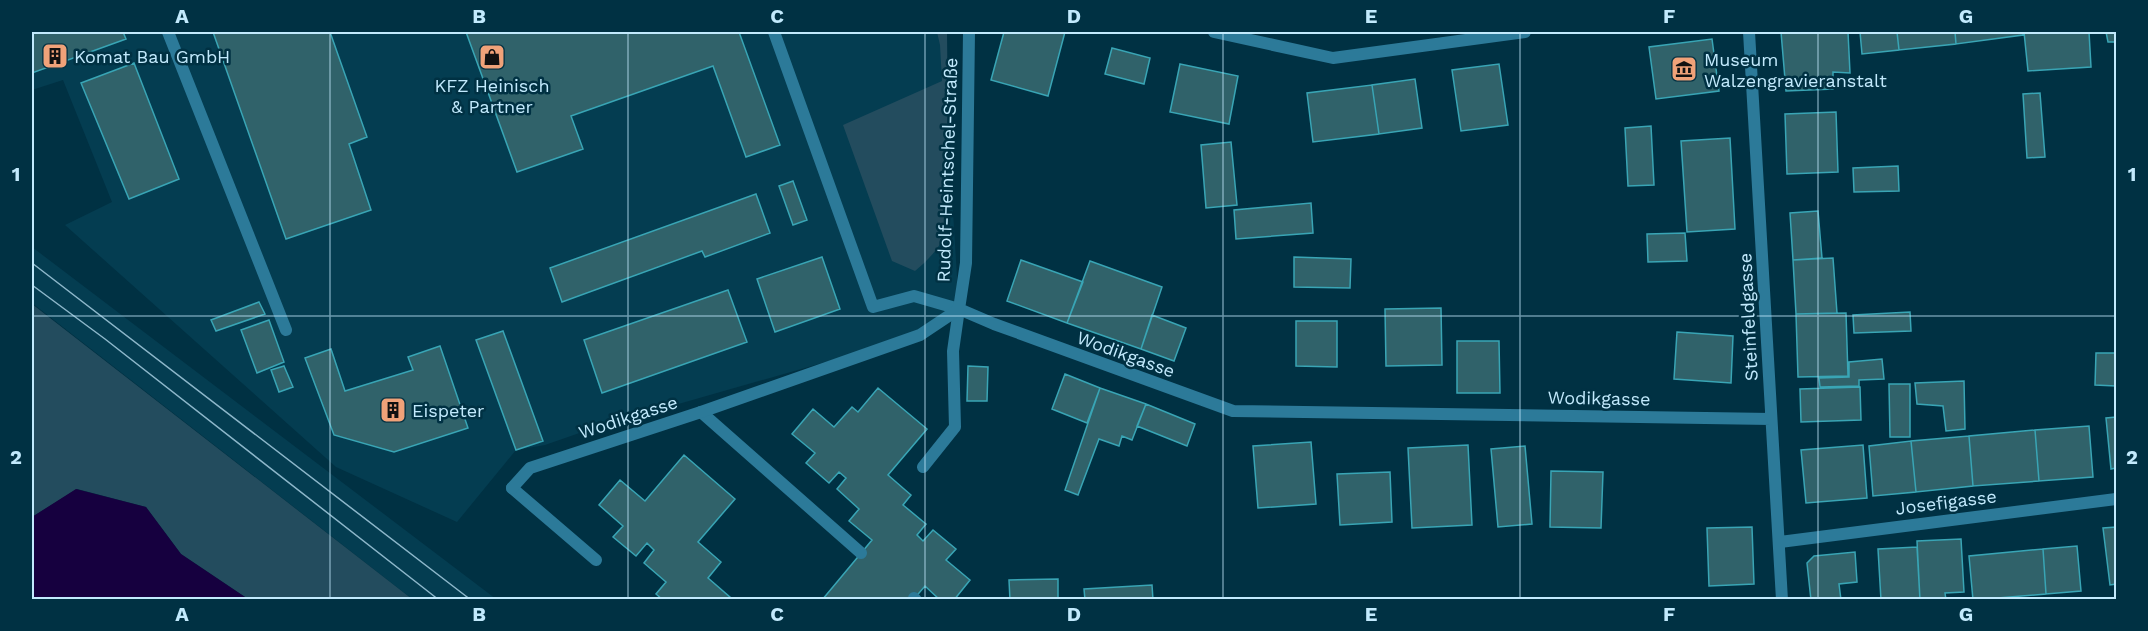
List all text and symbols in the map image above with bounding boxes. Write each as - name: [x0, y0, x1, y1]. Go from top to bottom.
- text: A: [175, 4, 189, 28]
- text: B: [472, 4, 486, 28]
- text: C: [770, 4, 784, 28]
- text: D: [1067, 4, 1081, 28]
- text: E: [1365, 4, 1377, 28]
- text: F: [1663, 4, 1675, 28]
- text: G: [1959, 4, 1973, 28]
- building icon: Komat Bau GmbH: [40, 41, 70, 71]
- shop icon: KFZ Heinisch & Partner: [477, 42, 507, 72]
- place label: Komat Bau GmbH: [74, 46, 230, 67]
- place label: Museum Walzengravieranstalt: [1704, 49, 1887, 91]
- museum icon: Museum Walzengravieranstalt: [1669, 54, 1699, 84]
- street label: Rudolf-Heintschel-Straße: [933, 57, 961, 283]
- place label: KFZ Heinisch & Partner: [434, 75, 550, 117]
- text: 1: [12, 162, 20, 186]
- text: 1: [2128, 162, 2136, 186]
- street label: Steinfeldgasse: [1734, 252, 1762, 382]
- street label: Wodikgasse: [1074, 327, 1178, 381]
- street label: Wodikgasse: [1547, 387, 1651, 409]
- street label: Wodikgasse: [576, 391, 680, 443]
- building icon: Eispeter: [378, 395, 408, 425]
- place label: Eispeter: [412, 400, 484, 421]
- text: 2: [10, 445, 22, 469]
- text: 2: [2126, 445, 2138, 469]
- street label: Josefigasse: [1894, 485, 1998, 519]
- text: A: [175, 602, 189, 626]
- text: B: [472, 602, 486, 626]
- text: C: [770, 602, 784, 626]
- text: D: [1067, 602, 1081, 626]
- text: E: [1365, 602, 1377, 626]
- text: F: [1663, 602, 1675, 626]
- text: G: [1959, 602, 1973, 626]

